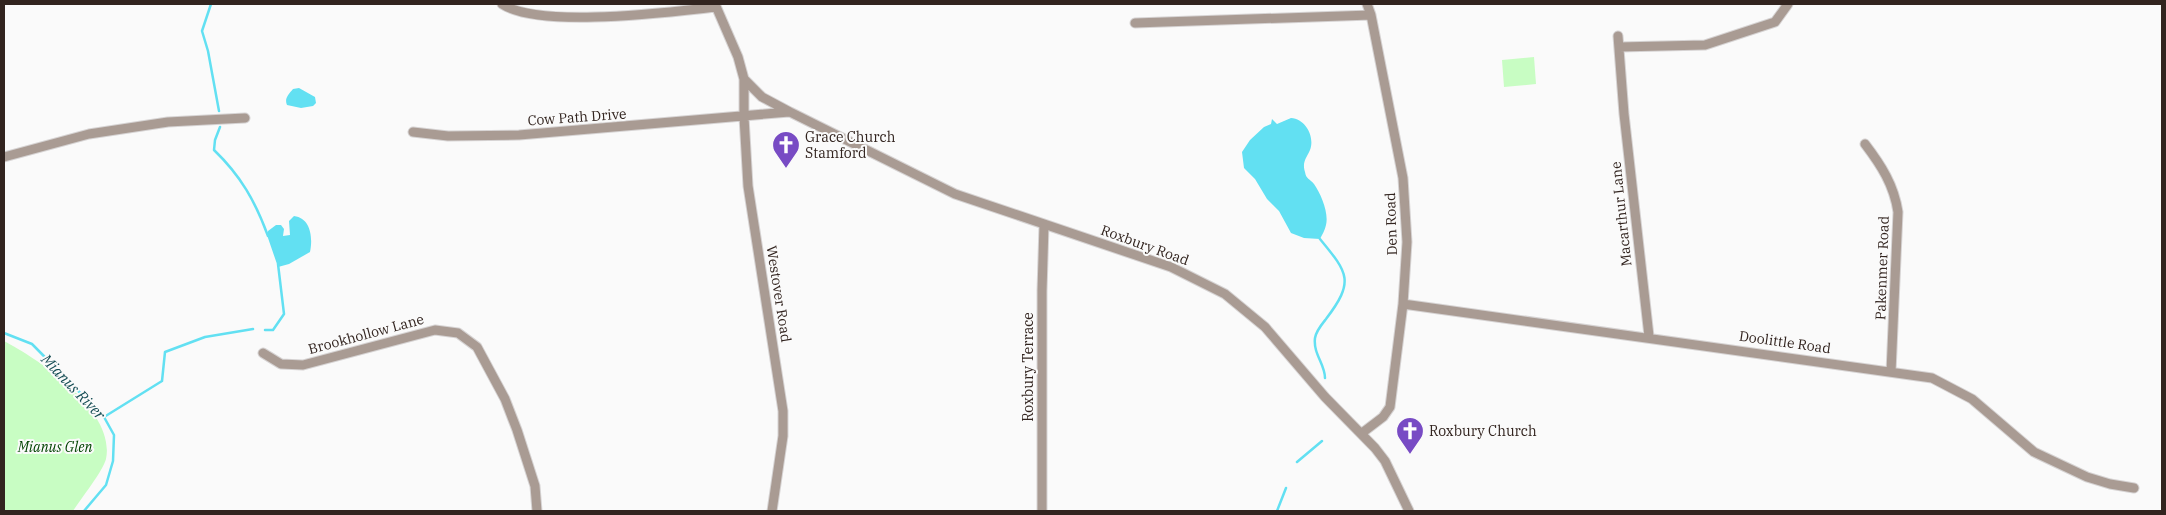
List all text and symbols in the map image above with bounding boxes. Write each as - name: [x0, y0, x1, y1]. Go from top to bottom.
- street label: Cow Path Drive: [527, 105, 627, 129]
- place label: Grace Church Stamford: [805, 128, 896, 162]
- church icon: Grace Church Stamford: [771, 130, 801, 169]
- street label: Macarthur Lane: [1607, 161, 1635, 267]
- street label: Den Road: [1381, 192, 1401, 256]
- street label: Pakenmer Road: [1871, 215, 1893, 320]
- street label: Roxbury Road: [1098, 221, 1192, 269]
- street label: Westover Road: [762, 244, 796, 344]
- street label: Brookhollow Lane: [306, 310, 426, 358]
- street label: Roxbury Terrace: [1019, 312, 1037, 422]
- street label: Doolittle Road: [1738, 327, 1833, 357]
- water label: Mianus River: [37, 349, 110, 424]
- church icon: Roxbury Church: [1395, 416, 1425, 455]
- place label: Roxbury Church: [1429, 422, 1537, 440]
- park label: Mianus Glen: [17, 438, 92, 456]

